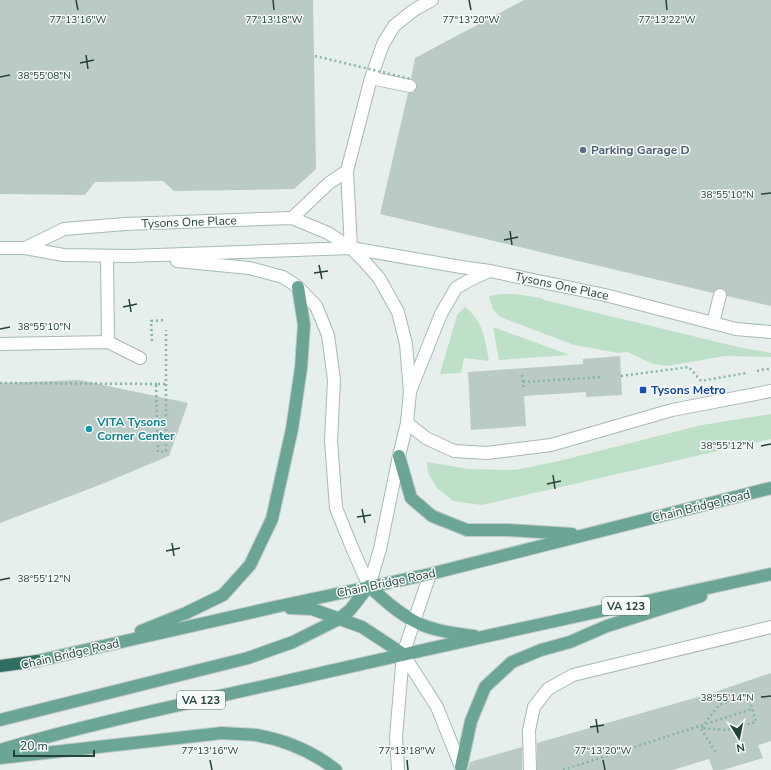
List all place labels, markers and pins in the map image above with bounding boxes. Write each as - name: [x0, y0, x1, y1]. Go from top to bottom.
- place label: Parking Garage D: [591, 142, 690, 158]
- marker: Parking Garage D: [578, 145, 588, 155]
- place label: Tysons Metro: [651, 382, 726, 398]
- marker: Tysons Metro: [638, 385, 648, 395]
- place label: VITA Tysons Corner Center: [96, 414, 175, 444]
- marker: VITA Tysons Corner Center: [84, 424, 94, 434]

